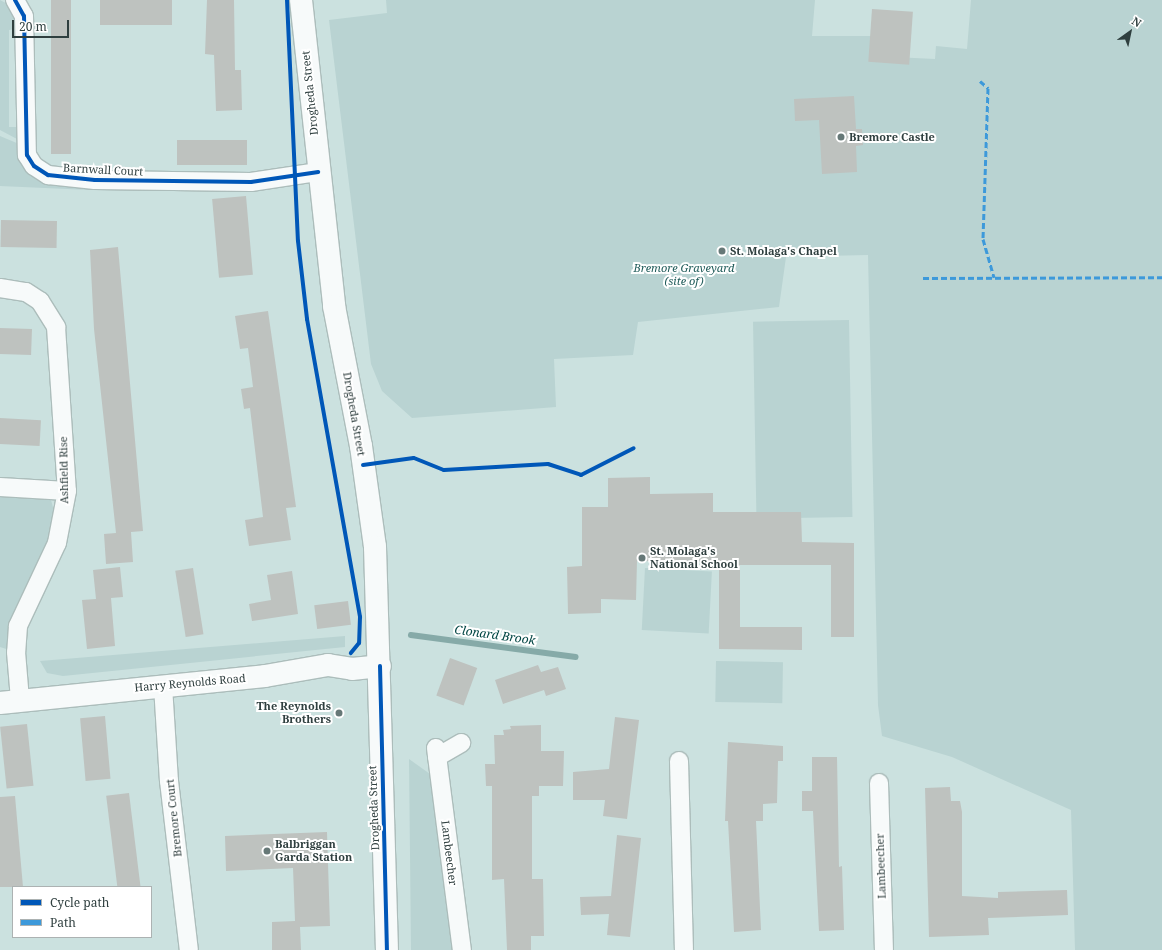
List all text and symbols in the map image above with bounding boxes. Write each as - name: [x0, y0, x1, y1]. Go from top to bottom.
- scale bar: [14, 12, 71, 38]
- north arrow: [1110, 12, 1150, 52]
- text: N: [1129, 13, 1145, 30]
- text: 20 m: [19, 18, 47, 35]
- street label: Drogheda Street: [299, 50, 321, 136]
- place label: Bremore Castle: [849, 130, 935, 144]
- marker: Bremore Castle: [836, 132, 846, 142]
- street label: Barnwall Court: [63, 161, 143, 179]
- place label: St. Molaga's Chapel: [730, 244, 837, 258]
- marker: St. Molaga's Chapel: [717, 246, 727, 256]
- park label: Bremore Graveyard (site of): [634, 262, 734, 288]
- street label: Drogheda Street: [340, 371, 368, 457]
- street label: Ashfield Rise: [57, 436, 71, 504]
- place label: St. Molaga's National School: [650, 545, 738, 571]
- marker: St. Molaga's National School: [637, 553, 647, 563]
- water label: Clonard Brook: [454, 622, 536, 648]
- street label: Harry Reynolds Road: [134, 672, 246, 694]
- place label: The Reynolds Brothers: [256, 700, 331, 726]
- marker: The Reynolds Brothers: [334, 708, 344, 718]
- street label: Drogheda Street: [366, 765, 382, 851]
- street label: Bremore Court: [163, 778, 185, 858]
- street label: Lambeecher: [438, 820, 460, 886]
- street label: Lambeecher: [873, 833, 889, 899]
- place label: Balbriggan Garda Station: [275, 838, 352, 864]
- marker: Balbriggan Garda Station: [262, 846, 272, 856]
- legend: [12, 886, 152, 938]
- text: Cycle path: [50, 894, 109, 911]
- text: Path: [50, 914, 76, 931]

